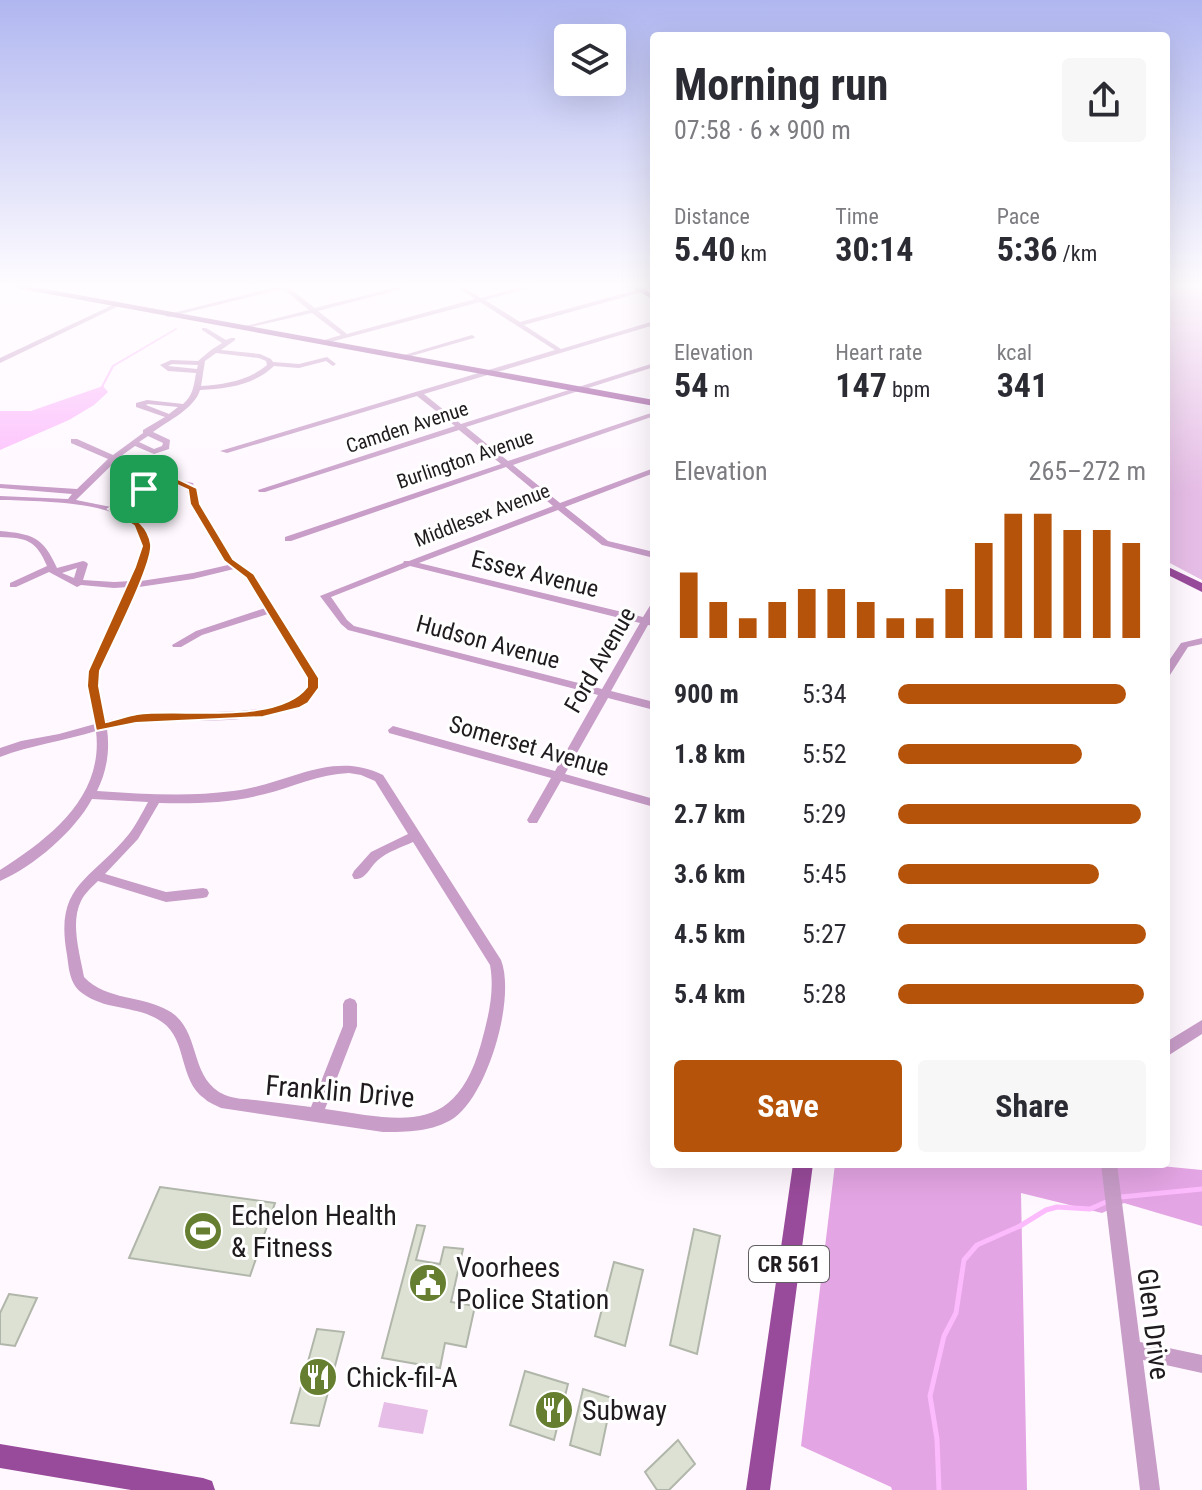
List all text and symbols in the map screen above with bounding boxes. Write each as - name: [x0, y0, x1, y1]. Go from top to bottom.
- map controls: [554, 24, 626, 96]
- button: layers: [554, 24, 626, 96]
- button: share: [1062, 58, 1146, 142]
- text: Morning run: [674, 59, 888, 111]
- text: 07:58 · 6 × 900 m: [674, 115, 851, 145]
- text: Distance: [674, 204, 750, 229]
- text: Time: [835, 204, 879, 229]
- text: Pace: [997, 204, 1040, 229]
- text: 5.40: [674, 229, 735, 269]
- text: 30:14: [835, 229, 913, 269]
- text: 5:36: [997, 229, 1058, 269]
- text: km: [735, 241, 767, 266]
- text: /km: [1058, 241, 1097, 266]
- text: Elevation: [674, 340, 753, 365]
- text: Heart rate: [835, 340, 922, 365]
- text: kcal: [997, 340, 1032, 365]
- text: 54: [674, 365, 708, 405]
- text: 147: [835, 365, 887, 405]
- text: 341: [997, 365, 1048, 405]
- text: m: [708, 377, 730, 402]
- text: bpm: [887, 377, 930, 402]
- street label: Camden Avenue: [343, 396, 471, 458]
- street label: Burlington Avenue: [393, 424, 537, 494]
- pin: [110, 455, 178, 523]
- text: Elevation: [674, 456, 768, 486]
- text: 265–272 m: [1029, 456, 1146, 486]
- icon: arrive: [122, 467, 166, 511]
- street label: Middlesex Avenue: [411, 478, 553, 552]
- street label: Essex Avenue: [468, 545, 602, 603]
- street label: Ford Avenue: [559, 602, 641, 718]
- street label: Hudson Avenue: [413, 609, 563, 675]
- text: 900 m: [674, 679, 739, 709]
- text: 5:34: [802, 679, 847, 709]
- street label: Somerset Avenue: [446, 710, 612, 782]
- text: 1.8 km: [674, 739, 746, 769]
- text: 5:52: [802, 739, 847, 769]
- text: 2.7 km: [674, 799, 746, 829]
- text: 5:29: [802, 799, 847, 829]
- text: 3.6 km: [674, 859, 746, 889]
- text: 5:45: [802, 859, 847, 889]
- text: 4.5 km: [674, 919, 746, 949]
- text: 5:27: [802, 919, 847, 949]
- text: 5.4 km: [674, 979, 746, 1009]
- text: 5:28: [802, 979, 847, 1009]
- button: Save: [674, 1060, 902, 1152]
- button: Share: [918, 1060, 1146, 1152]
- street label: Franklin Drive: [264, 1069, 416, 1114]
- place label: Echelon Health & Fitness: [231, 1199, 397, 1264]
- sports icon: Echelon Health & Fitness: [182, 1210, 224, 1252]
- road number: CR 561: [749, 1246, 829, 1282]
- place label: Voorhees Police Station: [456, 1251, 609, 1316]
- public building icon: Voorhees Police Station: [407, 1262, 449, 1304]
- street label: Glen Drive: [1130, 1266, 1177, 1382]
- restaurant icon: Chick-fil-A: [297, 1356, 339, 1398]
- place label: Chick-fil-A: [346, 1361, 458, 1394]
- restaurant icon: Subway: [533, 1389, 575, 1431]
- place label: Subway: [582, 1394, 667, 1427]

